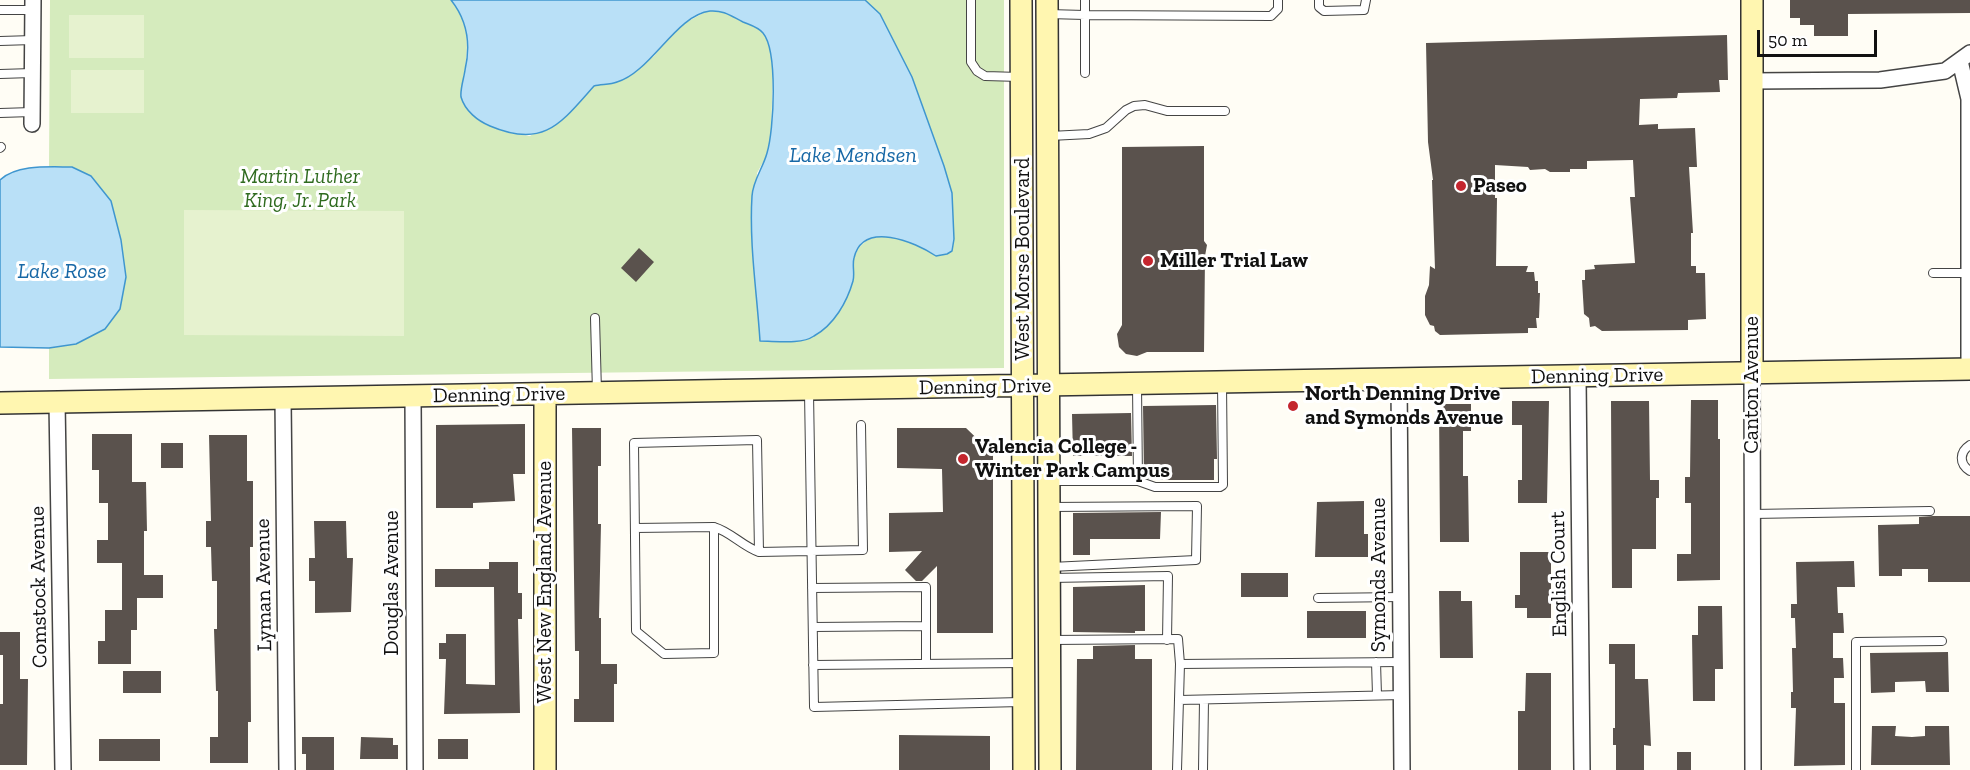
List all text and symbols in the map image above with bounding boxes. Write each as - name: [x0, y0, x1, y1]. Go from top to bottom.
- scale bar: [1760, 18, 1880, 56]
- text: 50 m: [1768, 29, 1807, 51]
- water label: Lake Mendsen: [789, 143, 917, 169]
- street label: West Morse Boulevard: [1010, 157, 1036, 361]
- park label: Martin Luther King, Jr. Park: [240, 164, 360, 214]
- place label: Paseo: [1473, 173, 1527, 199]
- marker: Paseo: [1454, 179, 1468, 193]
- place label: Miller Trial Law: [1160, 248, 1308, 274]
- marker: Miller Trial Law: [1141, 254, 1155, 268]
- water label: Lake Rose: [18, 259, 106, 285]
- street label: Canton Avenue: [1739, 316, 1765, 454]
- street label: Denning Drive: [1531, 362, 1663, 390]
- street label: Denning Drive: [919, 373, 1051, 401]
- street label: Denning Drive: [433, 381, 565, 409]
- place label: North Denning Drive and Symonds Avenue: [1305, 381, 1503, 431]
- marker: North Denning Drive and Symonds Avenue: [1286, 399, 1300, 413]
- place label: Valencia College - Winter Park Campus: [975, 434, 1170, 484]
- marker: Valencia College - Winter Park Campus: [956, 452, 970, 466]
- street label: West New England Avenue: [532, 461, 558, 703]
- street label: Symonds Avenue: [1366, 498, 1392, 652]
- street label: Comstock Avenue: [25, 506, 53, 668]
- street label: Douglas Avenue: [379, 510, 405, 656]
- street label: English Court: [1545, 511, 1573, 637]
- street label: Lyman Avenue: [250, 518, 278, 652]

